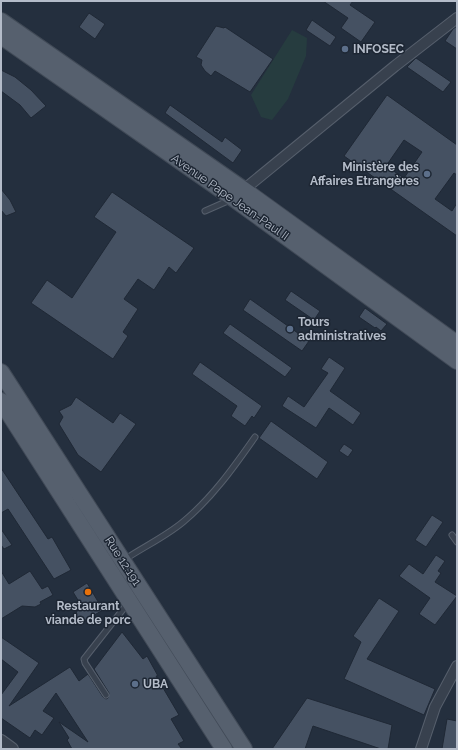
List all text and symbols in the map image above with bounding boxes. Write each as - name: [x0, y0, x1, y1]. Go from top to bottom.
- place label: INFOSEC: [353, 42, 404, 56]
- marker: INFOSEC: [340, 44, 350, 54]
- street label: Avenue Pape Jean-Paul II: [168, 151, 292, 243]
- place label: Ministère des Affaires Etrangères: [310, 160, 419, 188]
- marker: Ministère des Affaires Etrangères: [422, 169, 432, 179]
- place label: Tours administratives: [298, 315, 386, 343]
- marker: Tours administratives: [285, 324, 295, 334]
- street label: Rue 12.191: [102, 534, 144, 588]
- marker: Restaurant viande de porc: [83, 587, 93, 597]
- place label: Restaurant viande de porc: [45, 599, 131, 627]
- place label: UBA: [143, 677, 169, 691]
- marker: UBA: [130, 679, 140, 689]

